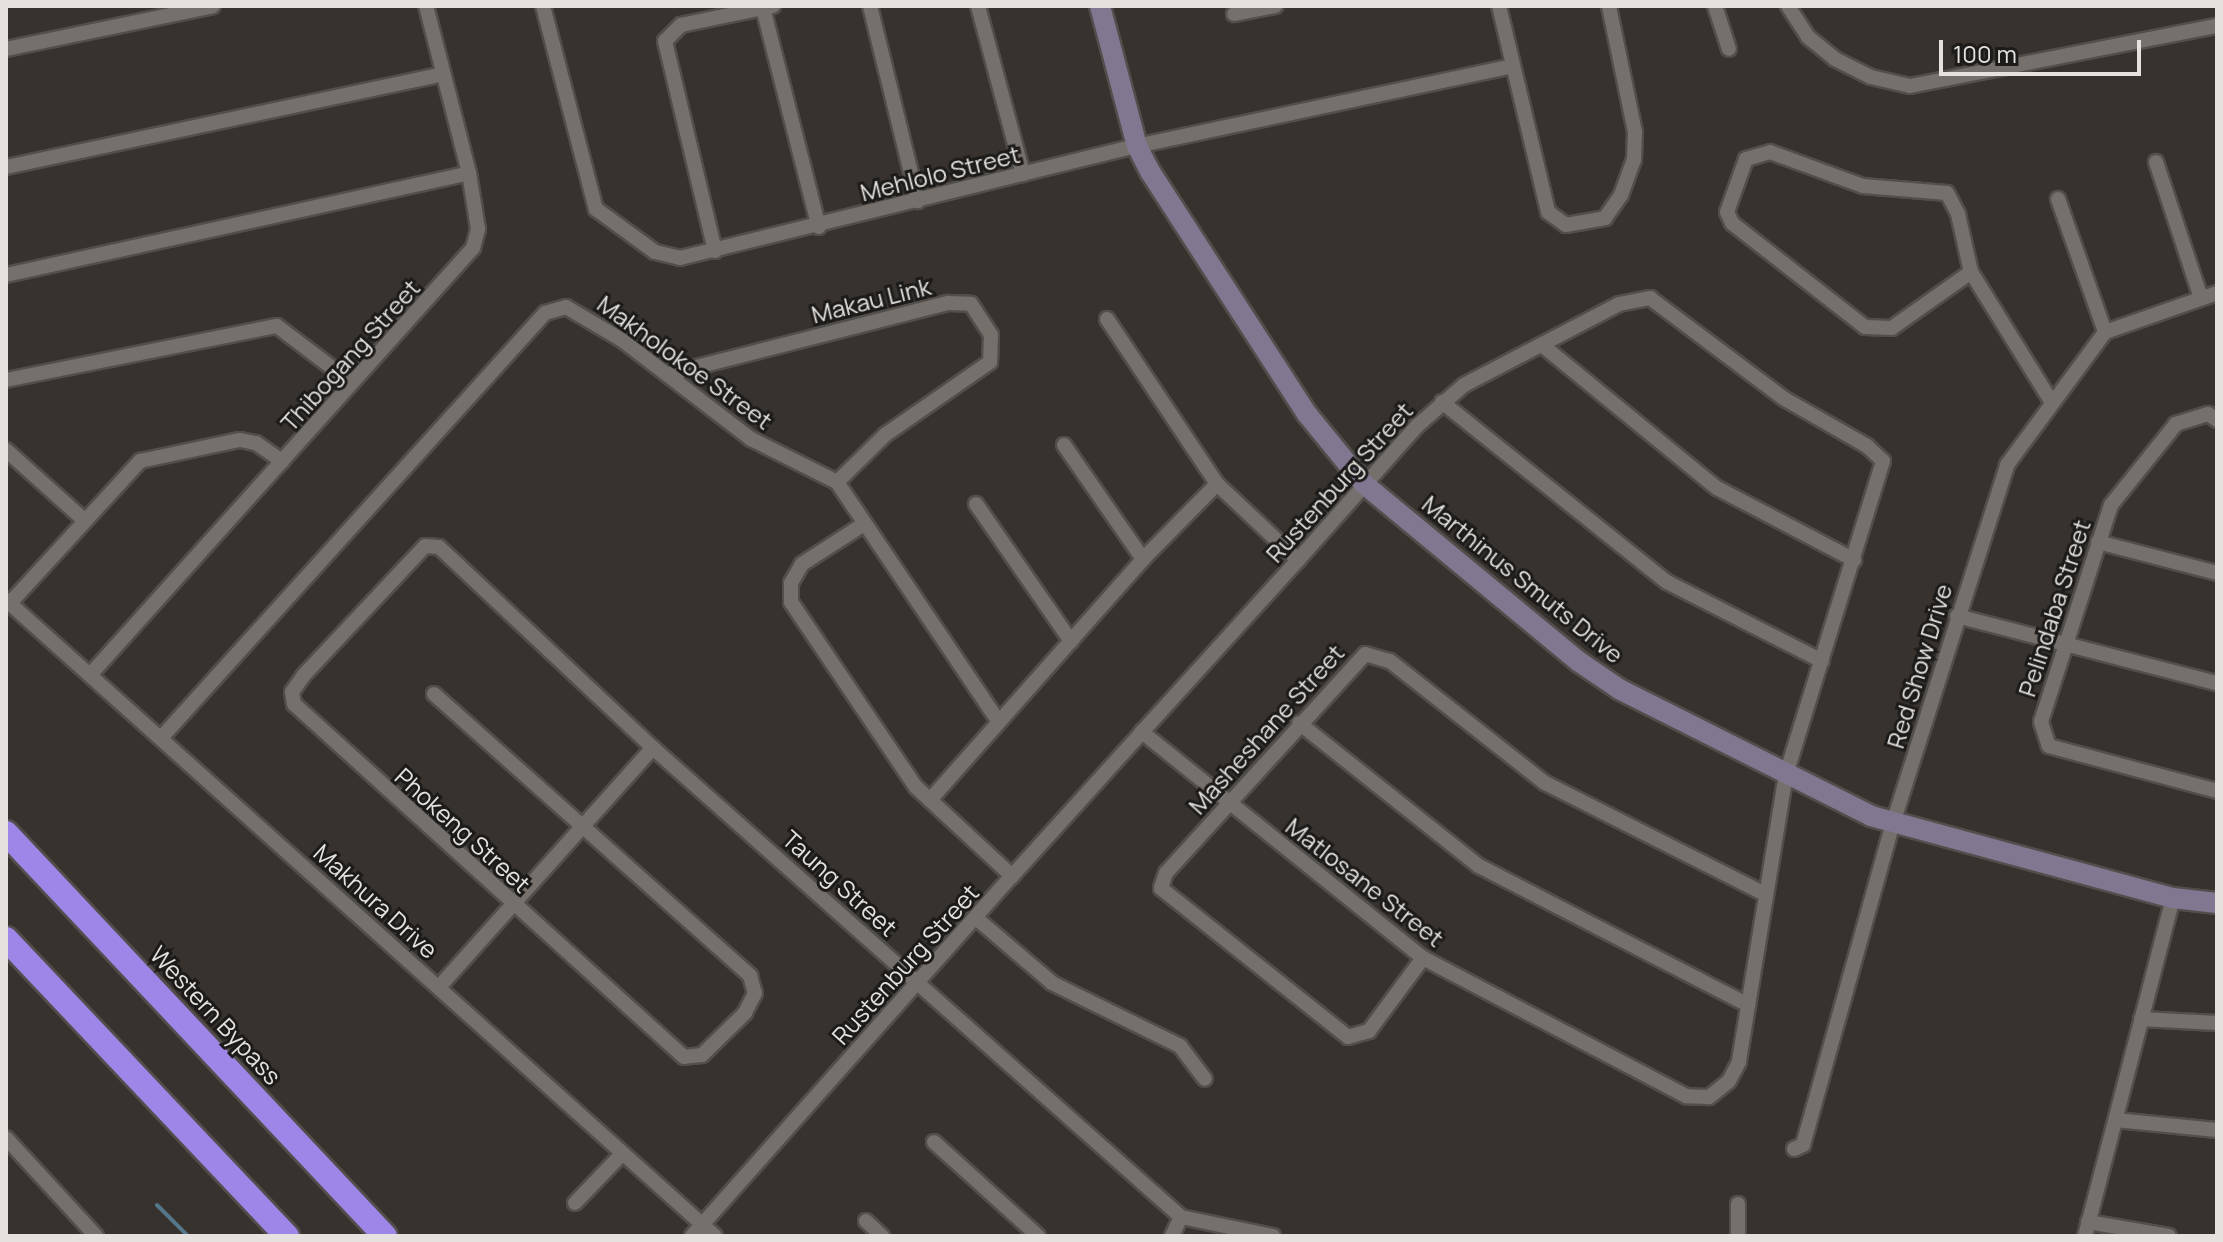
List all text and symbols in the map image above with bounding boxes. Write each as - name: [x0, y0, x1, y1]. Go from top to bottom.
- scale bar: [1943, 24, 2145, 74]
- text: 100 m: [1953, 37, 2017, 70]
- street label: Mehlolo Street: [857, 139, 1023, 207]
- street label: Makau Link: [808, 271, 934, 329]
- street label: Thibogang Street: [274, 273, 426, 437]
- street label: Makholokoe Street: [592, 289, 778, 435]
- street label: Rustenburg Street: [1260, 396, 1418, 568]
- street label: Marthinus Smuts Drive: [1417, 489, 1629, 669]
- street label: Pelindaba Street: [2012, 516, 2096, 700]
- street label: Red Show Drive: [1880, 580, 1958, 752]
- street label: Masheshane Street: [1182, 638, 1350, 820]
- street label: Phokeng Street: [389, 762, 537, 898]
- street label: Matlosane Street: [1280, 811, 1450, 953]
- street label: Taung Street: [777, 824, 903, 942]
- street label: Makhura Drive: [308, 838, 444, 964]
- street label: Rustenburg Street: [826, 878, 984, 1050]
- street label: Western Bypass: [145, 940, 287, 1090]

